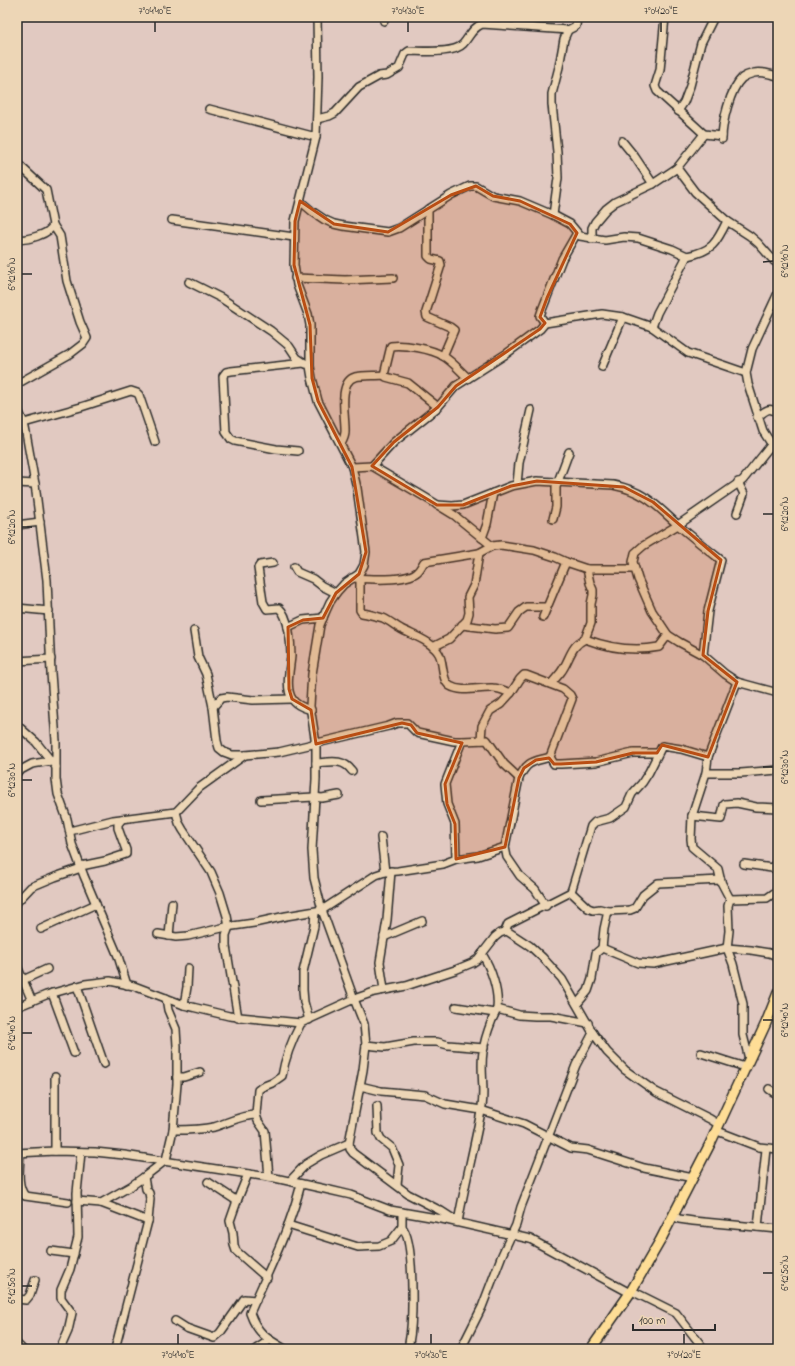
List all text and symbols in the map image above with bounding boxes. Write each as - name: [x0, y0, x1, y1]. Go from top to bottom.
- text: 7°04'40"E: [138, 4, 172, 19]
- text: 7°04'30"E: [391, 4, 425, 19]
- text: 7°04'20"E: [644, 4, 678, 19]
- text: 6°12'10"N: [778, 244, 793, 277]
- text: 6°12'10"N: [5, 257, 20, 290]
- text: 6°12'20"N: [778, 496, 793, 531]
- text: 6°12'20"N: [5, 509, 20, 544]
- text: 6°12'30"N: [778, 750, 793, 784]
- text: 6°12'30"N: [5, 763, 20, 797]
- text: 6°12'40"N: [778, 1003, 793, 1037]
- text: 6°12'40"N: [5, 1016, 20, 1050]
- text: 6°12'50"N: [778, 1255, 793, 1291]
- text: 6°12'50"N: [5, 1268, 20, 1304]
- scale bar: [633, 1306, 715, 1332]
- text: 100 m: [639, 1312, 666, 1330]
- text: 7°04'40"E: [161, 1348, 195, 1363]
- text: 7°04'30"E: [414, 1348, 448, 1363]
- text: 7°04'20"E: [667, 1348, 701, 1363]

